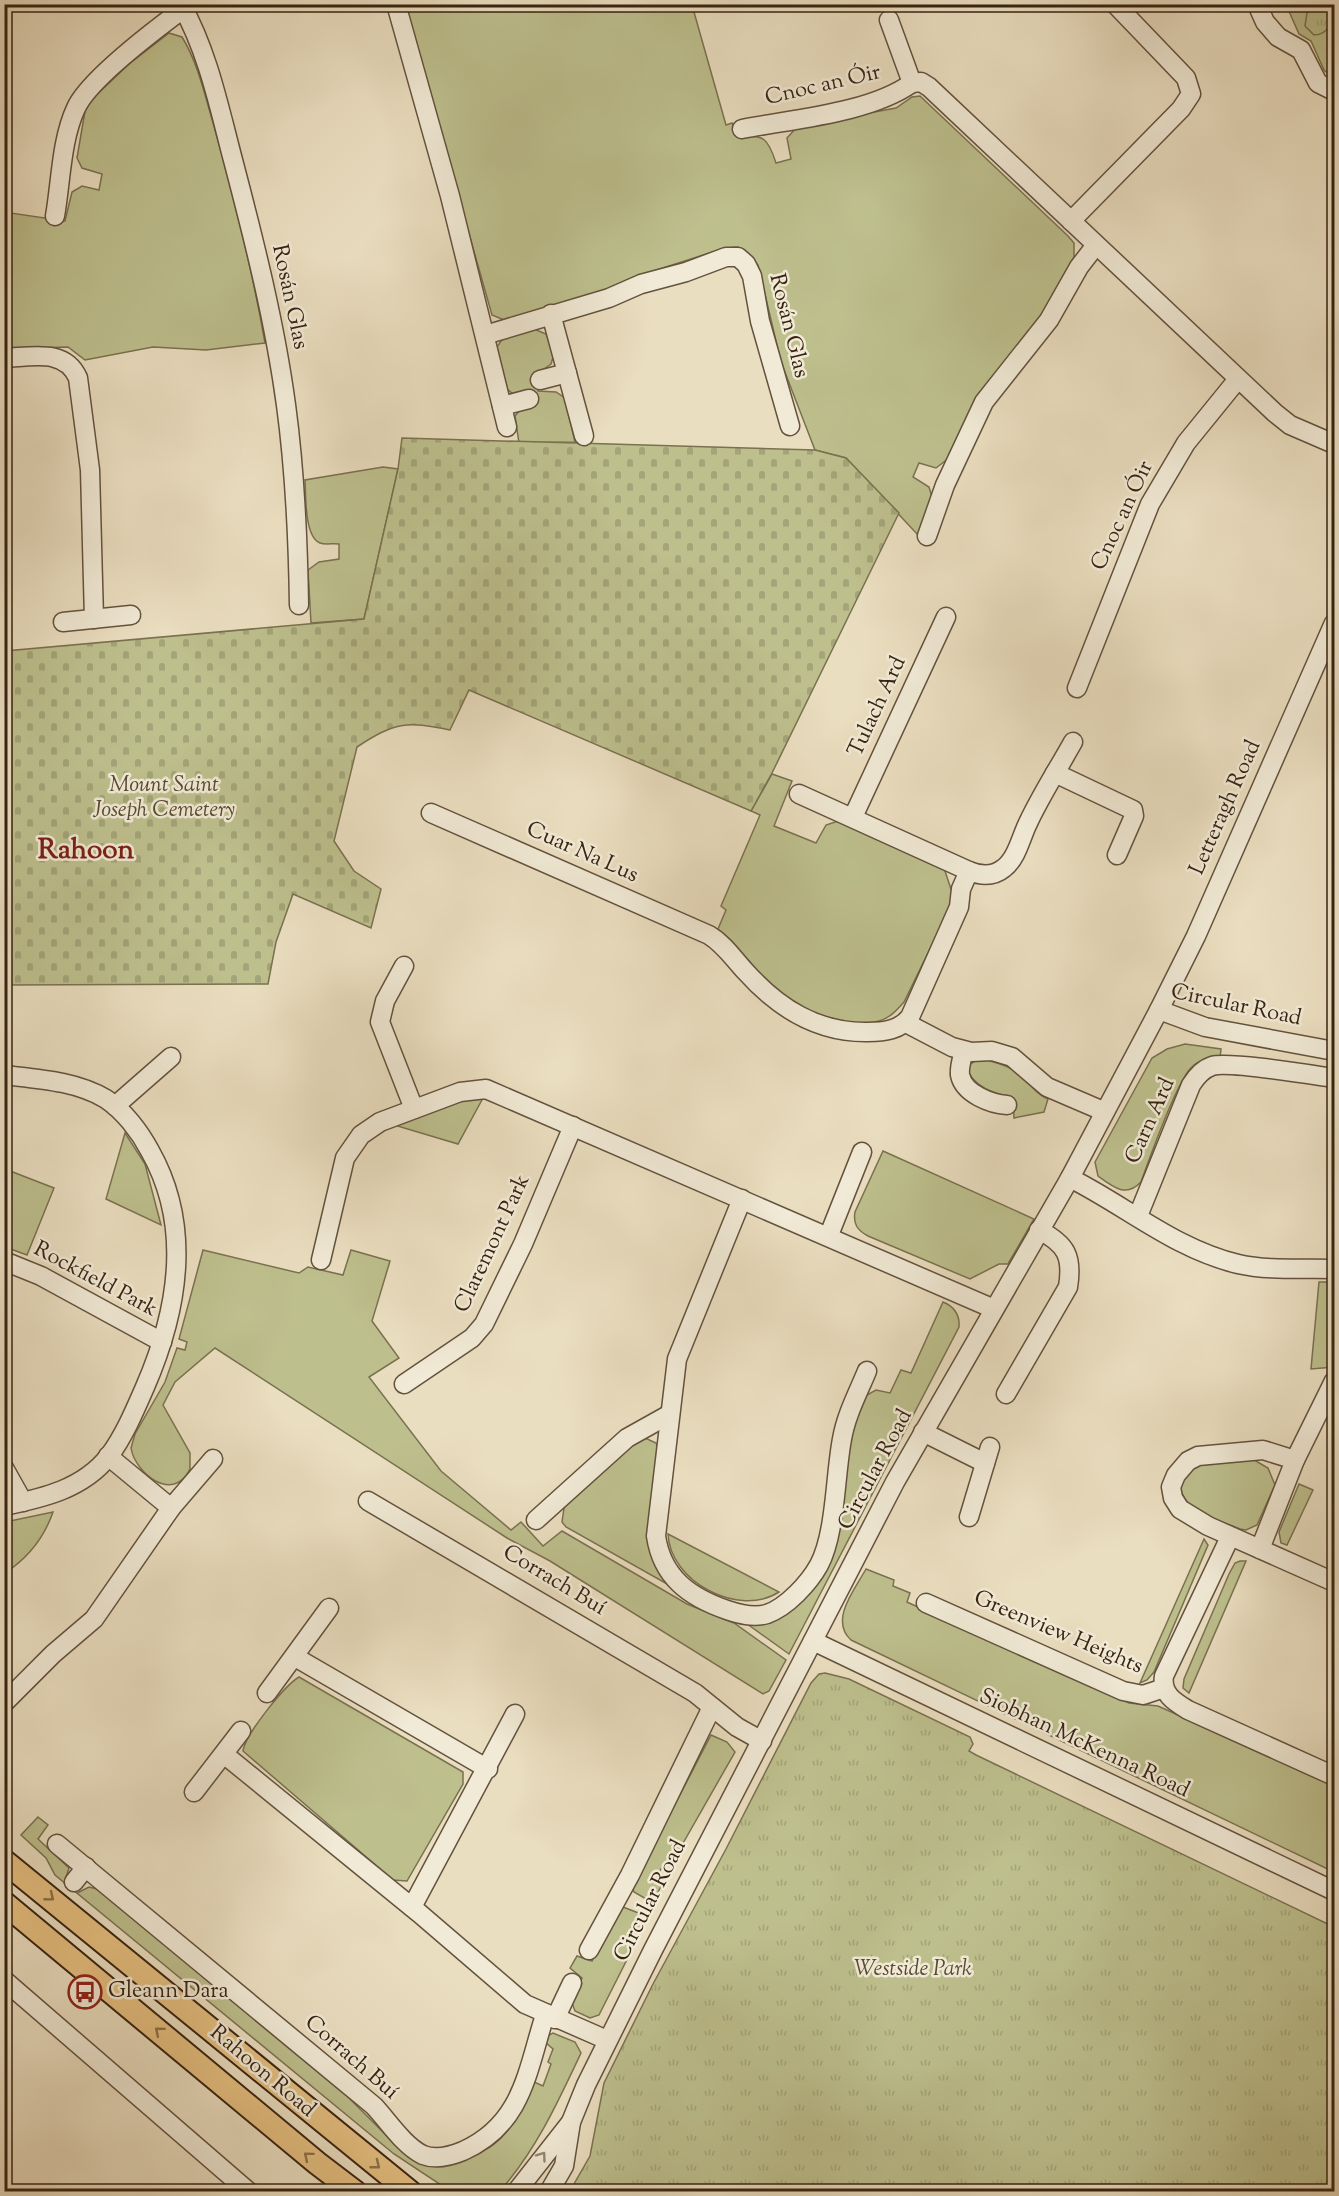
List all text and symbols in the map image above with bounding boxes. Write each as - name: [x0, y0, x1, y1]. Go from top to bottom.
- street label: Cnoc an Óir: [762, 56, 884, 115]
- street label: Rosán Glas: [262, 242, 316, 352]
- street label: Rosán Glas: [760, 270, 816, 382]
- street label: Cnoc an Óir: [1083, 455, 1162, 576]
- street label: Tulach Ard: [841, 651, 915, 763]
- street label: Letteragh Road: [1182, 735, 1270, 881]
- park label: Mount Saint Joseph Cemetery: [92, 770, 235, 827]
- street label: Cuar Na Lus: [521, 814, 643, 892]
- district label: Rahoon: [38, 831, 135, 871]
- street label: Circular Road: [1168, 977, 1304, 1035]
- street label: Carn Ard: [1118, 1073, 1184, 1169]
- street label: Claremont Park: [447, 1170, 539, 1318]
- street label: Rockfield Park: [27, 1234, 163, 1326]
- street label: Circular Road: [831, 1404, 921, 1536]
- street label: Corrach Buí: [496, 1537, 612, 1625]
- street label: Greenview Heights: [968, 1583, 1148, 1683]
- street label: Siobhan McKenna Road: [973, 1681, 1195, 1807]
- street label: Circular Road: [607, 1835, 695, 1967]
- one-way arrow: [43, 1890, 54, 1901]
- park label: Westside Park: [854, 1954, 972, 1986]
- bus stop icon: Gleann Dara: [67, 1974, 103, 2010]
- place label: Gleann Dara: [108, 1976, 229, 2008]
- street label: Corrach Buí: [297, 2008, 405, 2108]
- street label: Rahoon Road: [202, 2018, 322, 2126]
- one-way arrow: [154, 2027, 165, 2038]
- one-way arrow: [304, 2152, 315, 2163]
- one-way arrow: [535, 2152, 546, 2163]
- one-way arrow: [369, 2158, 380, 2169]

